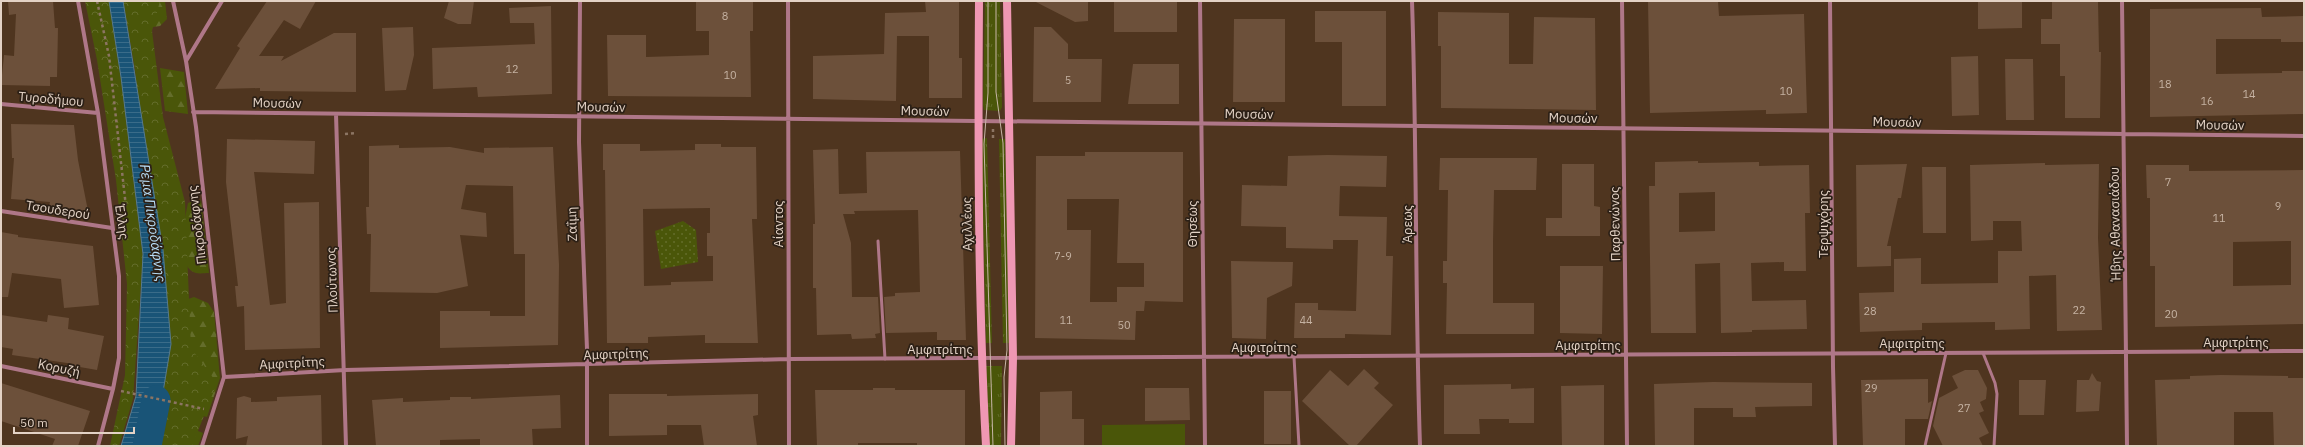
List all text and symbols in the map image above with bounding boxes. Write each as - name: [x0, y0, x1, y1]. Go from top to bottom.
- house number: 8: [722, 9, 728, 23]
- house number: 12: [505, 62, 519, 76]
- house number: 10: [723, 68, 737, 82]
- house number: 5: [1065, 73, 1071, 87]
- house number: 18: [2158, 77, 2172, 91]
- house number: 10: [1779, 84, 1793, 98]
- house number: 14: [2242, 87, 2256, 101]
- street label: Τυροδήμου: [18, 88, 84, 110]
- street label: Μουσών: [252, 94, 302, 112]
- house number: 16: [2200, 94, 2214, 108]
- street label: Μουσών: [576, 98, 626, 116]
- street label: Μουσών: [900, 102, 950, 120]
- street label: Μουσών: [1224, 105, 1274, 123]
- street label: Μουσών: [1548, 109, 1598, 127]
- street label: Μουσών: [1872, 113, 1922, 131]
- street label: Μουσών: [2195, 116, 2245, 134]
- water label: Ρέμα Πικροδάφνης: [136, 163, 170, 283]
- street label: Ήβης Αθανασιάδου: [2106, 167, 2125, 282]
- house number: 7: [2165, 175, 2171, 189]
- street label: Πικροδάφνης: [184, 185, 210, 265]
- street label: Παρθενώνος: [1606, 186, 1624, 262]
- street label: Τερψιχόρης: [1815, 190, 1832, 258]
- street label: Τσουδερού: [25, 197, 91, 223]
- street label: Αχιλλέως: [958, 197, 976, 251]
- house number: 9: [2275, 199, 2281, 213]
- street label: Αίαντος: [770, 201, 787, 247]
- street label: Θησέως: [1184, 201, 1201, 247]
- street label: Έλλης: [111, 203, 133, 241]
- street label: Άρεως: [1399, 205, 1416, 243]
- street label: Ζαΐμη: [563, 206, 581, 242]
- house number: 11: [2212, 211, 2226, 225]
- street label: Πλούτωνος: [322, 247, 342, 313]
- house number: 7-9: [1054, 249, 1072, 263]
- house number: 22: [2072, 303, 2086, 317]
- house number: 28: [1863, 304, 1877, 318]
- house number: 20: [2164, 307, 2178, 321]
- house number: 11: [1059, 313, 1073, 327]
- house number: 44: [1299, 313, 1313, 327]
- house number: 50: [1117, 318, 1131, 332]
- street label: Αμφιτρίτης: [2203, 334, 2269, 351]
- street label: Αμφιτρίτης: [1879, 335, 1945, 352]
- street label: Αμφιτρίτης: [1555, 337, 1621, 354]
- street label: Αμφιτρίτης: [1231, 339, 1297, 356]
- street label: Αμφιτρίτης: [907, 341, 973, 358]
- street label: Αμφιτρίτης: [583, 344, 649, 364]
- street label: Αμφιτρίτης: [259, 353, 325, 373]
- street label: Κορυζή: [36, 355, 82, 381]
- house number: 29: [1864, 381, 1878, 395]
- house number: 27: [1957, 401, 1971, 415]
- scale bar: [14, 409, 134, 435]
- text: 50 m: [20, 415, 48, 430]

